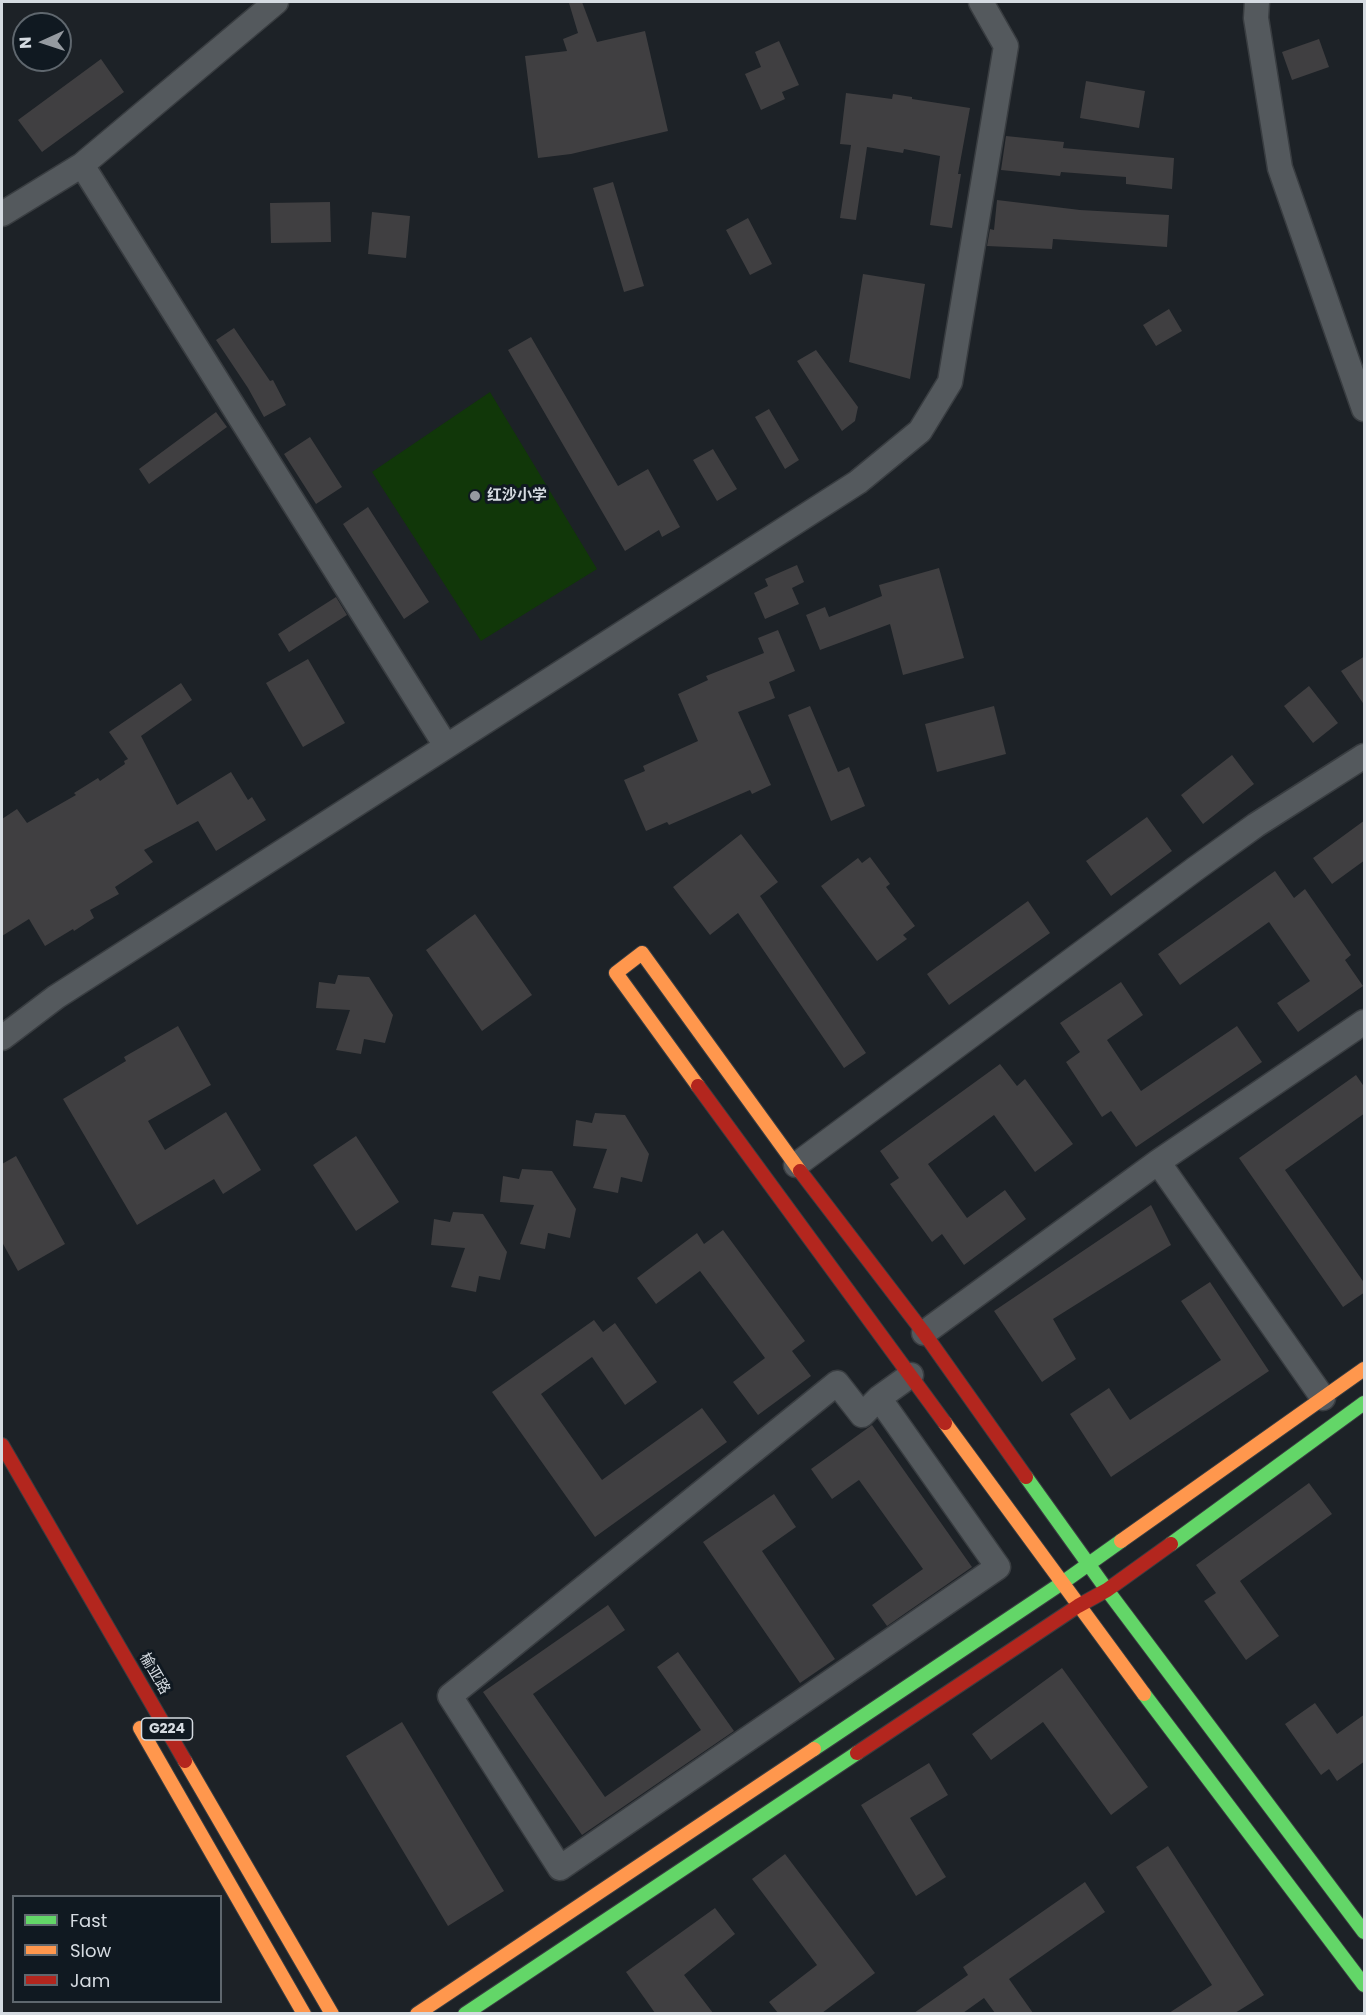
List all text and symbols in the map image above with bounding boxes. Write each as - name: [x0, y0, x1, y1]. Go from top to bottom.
- north arrow: [12, 12, 72, 72]
- text: N: [14, 36, 37, 49]
- place label: 红沙小学: [487, 487, 547, 505]
- marker: 红沙小学: [468, 489, 482, 503]
- street label: 榆亚路: [135, 1650, 173, 1698]
- road number: G224: [142, 1718, 192, 1740]
- legend: [12, 1895, 222, 2003]
- text: Fast: [70, 1908, 107, 1933]
- text: Slow: [70, 1938, 111, 1963]
- text: Jam: [70, 1968, 110, 1993]

